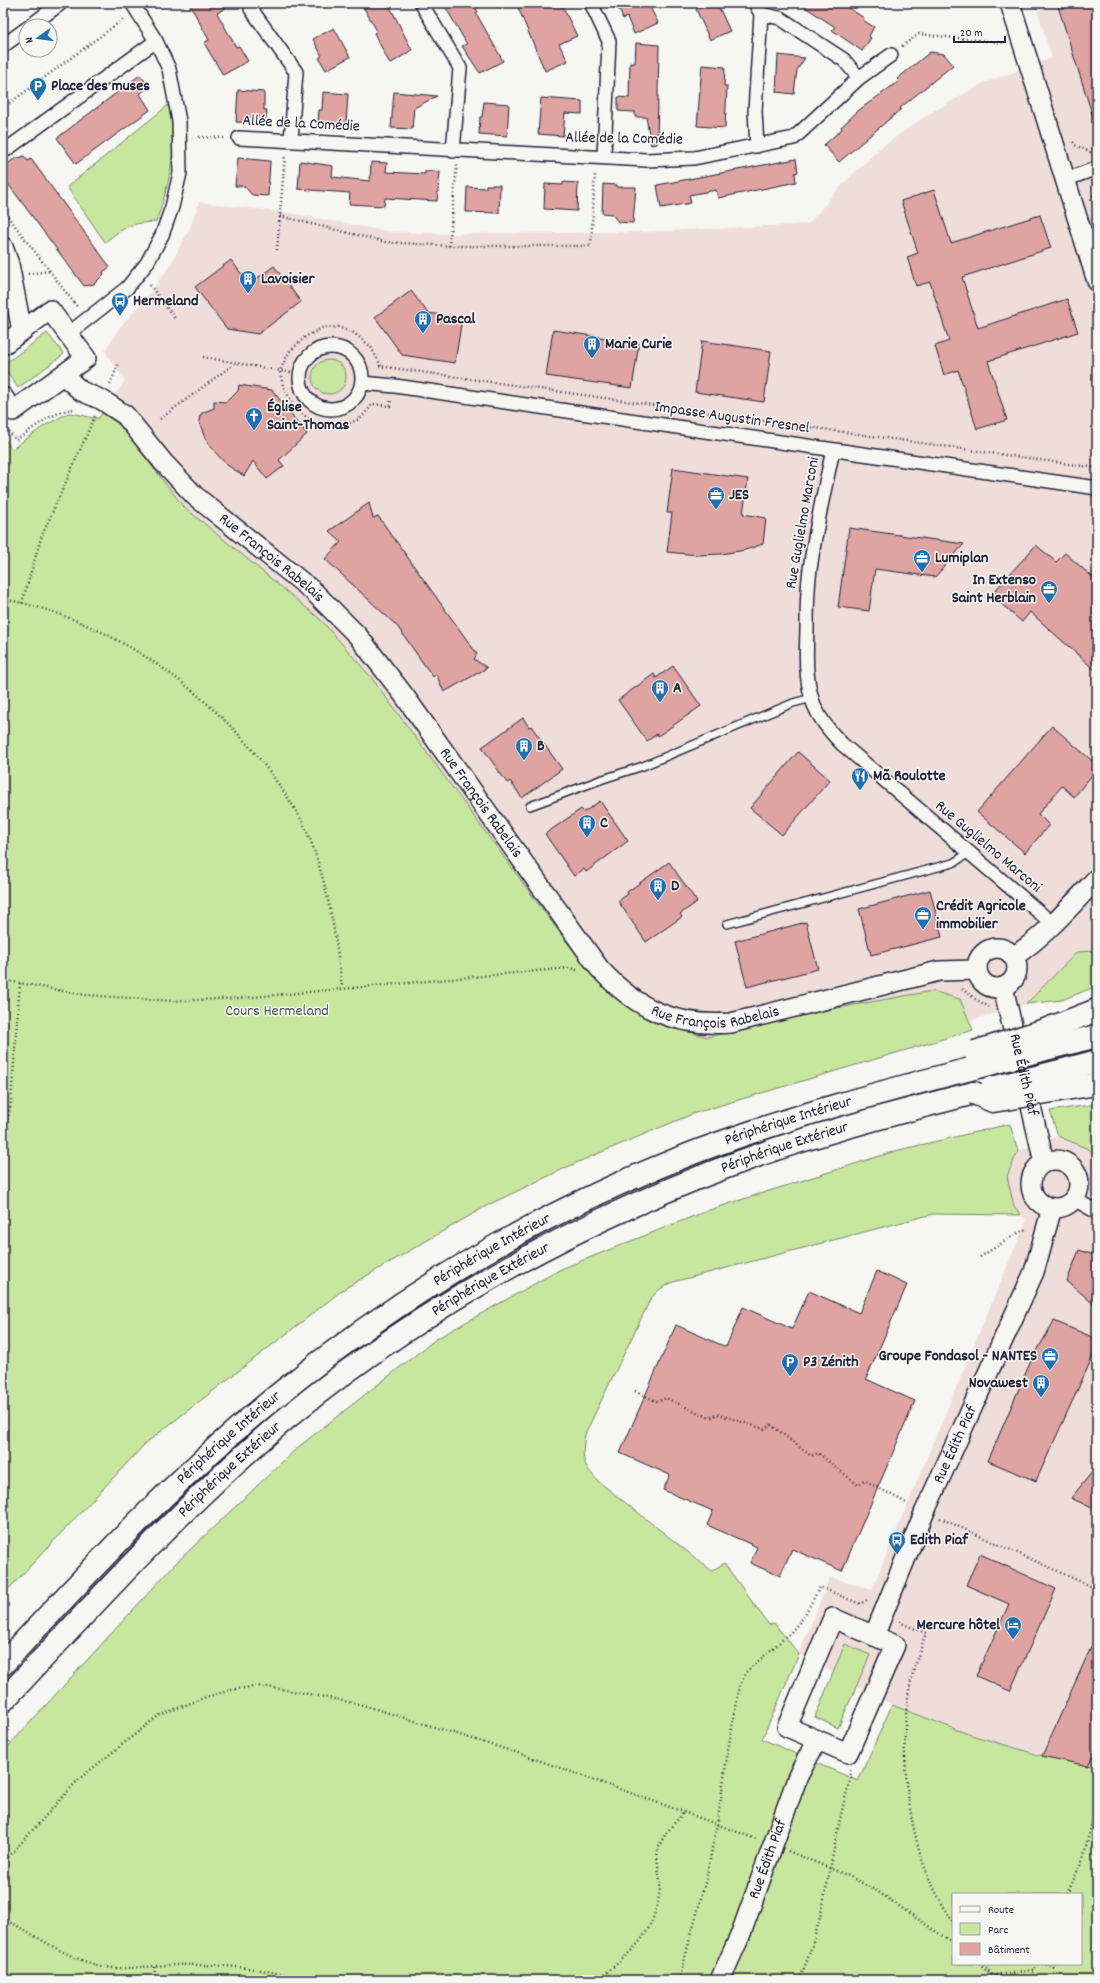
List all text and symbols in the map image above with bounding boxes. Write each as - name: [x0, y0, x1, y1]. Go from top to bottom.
- north arrow: [18, 18, 58, 58]
- scale bar: [954, 18, 1005, 44]
- text: 20 m: [960, 25, 983, 42]
- text: N: [22, 35, 39, 45]
- place label: Place des muses: [51, 75, 150, 98]
- parking icon: Place des muses: [28, 76, 48, 101]
- street label: Allée de la Comédie: [242, 109, 360, 139]
- street label: Allée de la Comédie: [565, 126, 683, 152]
- place label: Lavoisier: [261, 268, 315, 291]
- building icon: Lavoisier: [238, 269, 258, 294]
- place label: Hermeland: [133, 290, 198, 313]
- bus stop icon: Hermeland: [110, 291, 130, 316]
- place label: Pascal: [436, 308, 475, 331]
- building icon: Pascal: [413, 309, 433, 334]
- place label: Marie Curie: [605, 333, 672, 356]
- building icon: Marie Curie: [582, 334, 602, 359]
- place label: Église Saint-Thomas: [267, 396, 350, 437]
- street label: Impasse Augustin Fresnel: [653, 396, 811, 440]
- church icon: Église Saint-Thomas: [244, 406, 264, 431]
- street label: Rue Guglielmo Marconi: [780, 455, 826, 591]
- place label: JES: [729, 484, 749, 507]
- office icon: JES: [706, 485, 726, 510]
- street label: Rue François Rabelais: [214, 508, 330, 608]
- place label: Lumiplan: [935, 547, 988, 570]
- office icon: Lumiplan: [912, 548, 932, 573]
- place label: In Extenso Saint Herblain: [952, 569, 1036, 610]
- office icon: In Extenso Saint Herblain: [1039, 579, 1059, 604]
- place label: A: [673, 677, 682, 700]
- building icon: A: [650, 678, 670, 703]
- place label: B: [537, 735, 545, 758]
- building icon: B: [514, 736, 534, 761]
- street label: Rue François Rabelais: [434, 743, 528, 863]
- place label: Mã Roulotte: [873, 765, 946, 788]
- restaurant icon: Mã Roulotte: [850, 766, 870, 791]
- street label: Rue Guglielmo Marconi: [929, 795, 1047, 899]
- place label: C: [600, 812, 608, 835]
- building icon: C: [577, 813, 597, 838]
- place label: D: [671, 875, 680, 898]
- building icon: D: [648, 876, 668, 901]
- place label: Crédit Agricole immobilier: [936, 895, 1026, 936]
- office icon: Crédit Agricole immobilier: [913, 905, 933, 930]
- street label: Rue François Rabelais: [647, 999, 782, 1035]
- park label: Cours Hermeland: [225, 1000, 329, 1023]
- street label: Rue Édith Piaf: [1003, 1031, 1044, 1118]
- street label: Périphérique Intérieur: [721, 1090, 855, 1152]
- street label: Périphérique Extérieur: [718, 1116, 851, 1179]
- street label: Périphérique Intérieur: [428, 1207, 555, 1292]
- street label: Périphérique Extérieur: [427, 1236, 554, 1322]
- place label: Groupe Fondasol - NANTES: [879, 1345, 1037, 1368]
- office icon: Groupe Fondasol - NANTES: [1040, 1346, 1060, 1371]
- place label: P3 Zénith: [803, 1351, 859, 1374]
- parking icon: P3 Zénith: [780, 1352, 800, 1377]
- place label: Novawest: [969, 1372, 1028, 1395]
- building icon: Novawest: [1031, 1373, 1051, 1398]
- street label: Périphérique Intérieur: [171, 1385, 286, 1490]
- street label: Rue Édith Piaf: [928, 1402, 983, 1487]
- street label: Périphérique Extérieur: [173, 1416, 286, 1523]
- place label: Edith Piaf: [910, 1529, 969, 1552]
- bus stop icon: Edith Piaf: [887, 1530, 907, 1555]
- place label: Mercure hôtel: [916, 1614, 1000, 1637]
- hotel icon: Mercure hôtel: [1003, 1615, 1023, 1640]
- street label: Rue Édith Piaf: [743, 1816, 793, 1902]
- legend: [952, 1893, 1082, 1965]
- text: Route: [988, 1902, 1014, 1919]
- text: Parc: [988, 1922, 1009, 1939]
- text: Bâtiment: [988, 1942, 1030, 1959]

